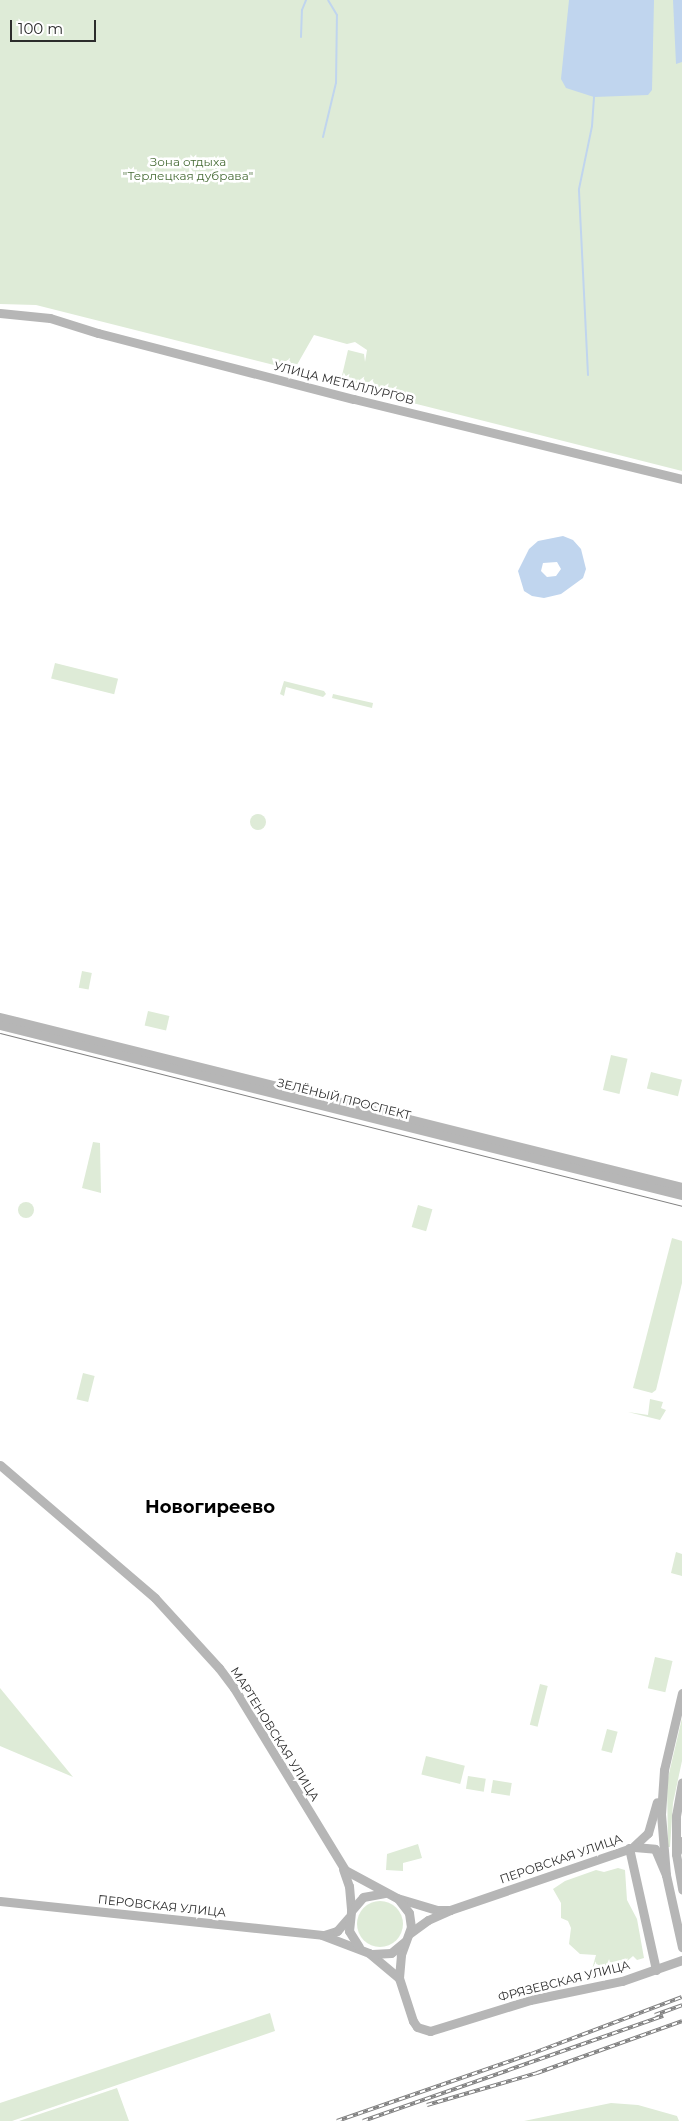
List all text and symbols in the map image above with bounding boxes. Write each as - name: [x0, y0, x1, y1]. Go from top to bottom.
- scale bar: [12, 10, 99, 42]
- text: 100 m: [18, 19, 63, 38]
- park label: Зона отдыха "Терлецкая дубрава": [123, 155, 253, 183]
- street label: УЛИЦА МЕТАЛЛУРГОВ: [272, 359, 416, 407]
- street label: ЗЕЛЁНЫЙ ПРОСПЕКТ: [276, 1075, 412, 1123]
- district label: Новогиреево: [145, 1496, 275, 1518]
- street label: МАРТЕНОВСКАЯ УЛИЦА: [228, 1664, 322, 1804]
- street label: ПЕРОВСКАЯ УЛИЦА: [498, 1831, 624, 1887]
- street label: ПЕРОВСКАЯ УЛИЦА: [97, 1892, 227, 1920]
- street label: ФРЯЗЕВСКАЯ УЛИЦА: [497, 1958, 631, 2004]

